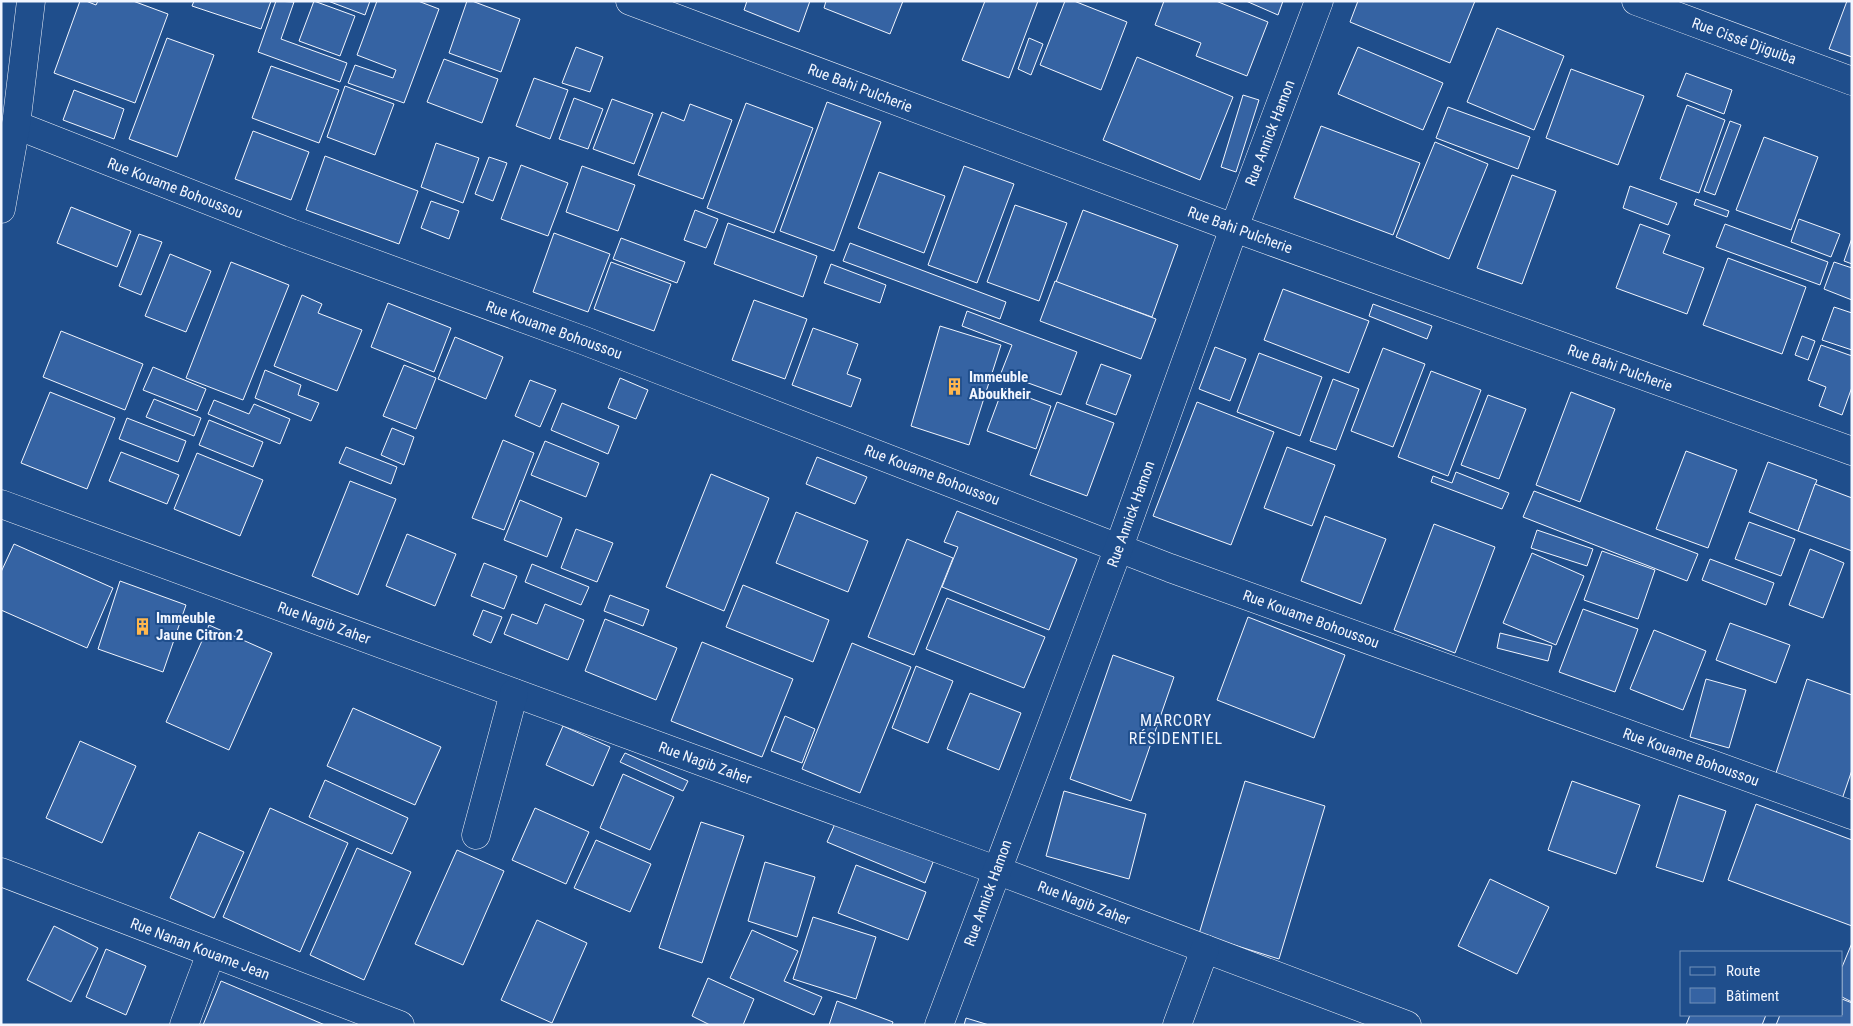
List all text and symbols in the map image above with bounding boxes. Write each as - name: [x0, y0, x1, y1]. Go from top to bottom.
- street label: Rue Cissé Djiguiba: [1689, 14, 1799, 68]
- street label: Rue Bahi Pulcherie: [805, 60, 915, 116]
- street label: Rue Annick Hamon: [1242, 77, 1298, 189]
- street label: Rue Kouame Bohoussou: [105, 154, 245, 222]
- street label: Rue Bahi Pulcherie: [1185, 203, 1295, 257]
- street label: Rue Kouame Bohoussou: [483, 297, 625, 363]
- street label: Rue Bahi Pulcherie: [1565, 341, 1675, 395]
- place label: Immeuble Aboukheir: [969, 368, 1031, 403]
- building icon: Immeuble Aboukheir: [945, 376, 965, 396]
- street label: Rue Kouame Bohoussou: [862, 441, 1002, 509]
- street label: Rue Annick Hamon: [1103, 458, 1159, 570]
- street label: Rue Kouame Bohoussou: [1240, 586, 1382, 652]
- street label: Rue Nagib Zaher: [275, 598, 373, 648]
- place label: Immeuble Jaune Citron 2: [156, 609, 243, 644]
- building icon: Immeuble Jaune Citron 2: [132, 617, 152, 637]
- district label: MARCORY RÉSIDENTIEL: [1129, 711, 1223, 748]
- street label: Rue Kouame Bohoussou: [1620, 724, 1762, 790]
- street label: Rue Nagib Zaher: [656, 738, 754, 788]
- street label: Rue Annick Hamon: [960, 837, 1016, 949]
- street label: Rue Nagib Zaher: [1035, 877, 1133, 929]
- street label: Rue Nanan Kouame Jean: [128, 914, 272, 984]
- legend: [1680, 951, 1843, 1016]
- text: Route: [1726, 962, 1760, 980]
- text: Bâtiment: [1726, 987, 1779, 1005]

